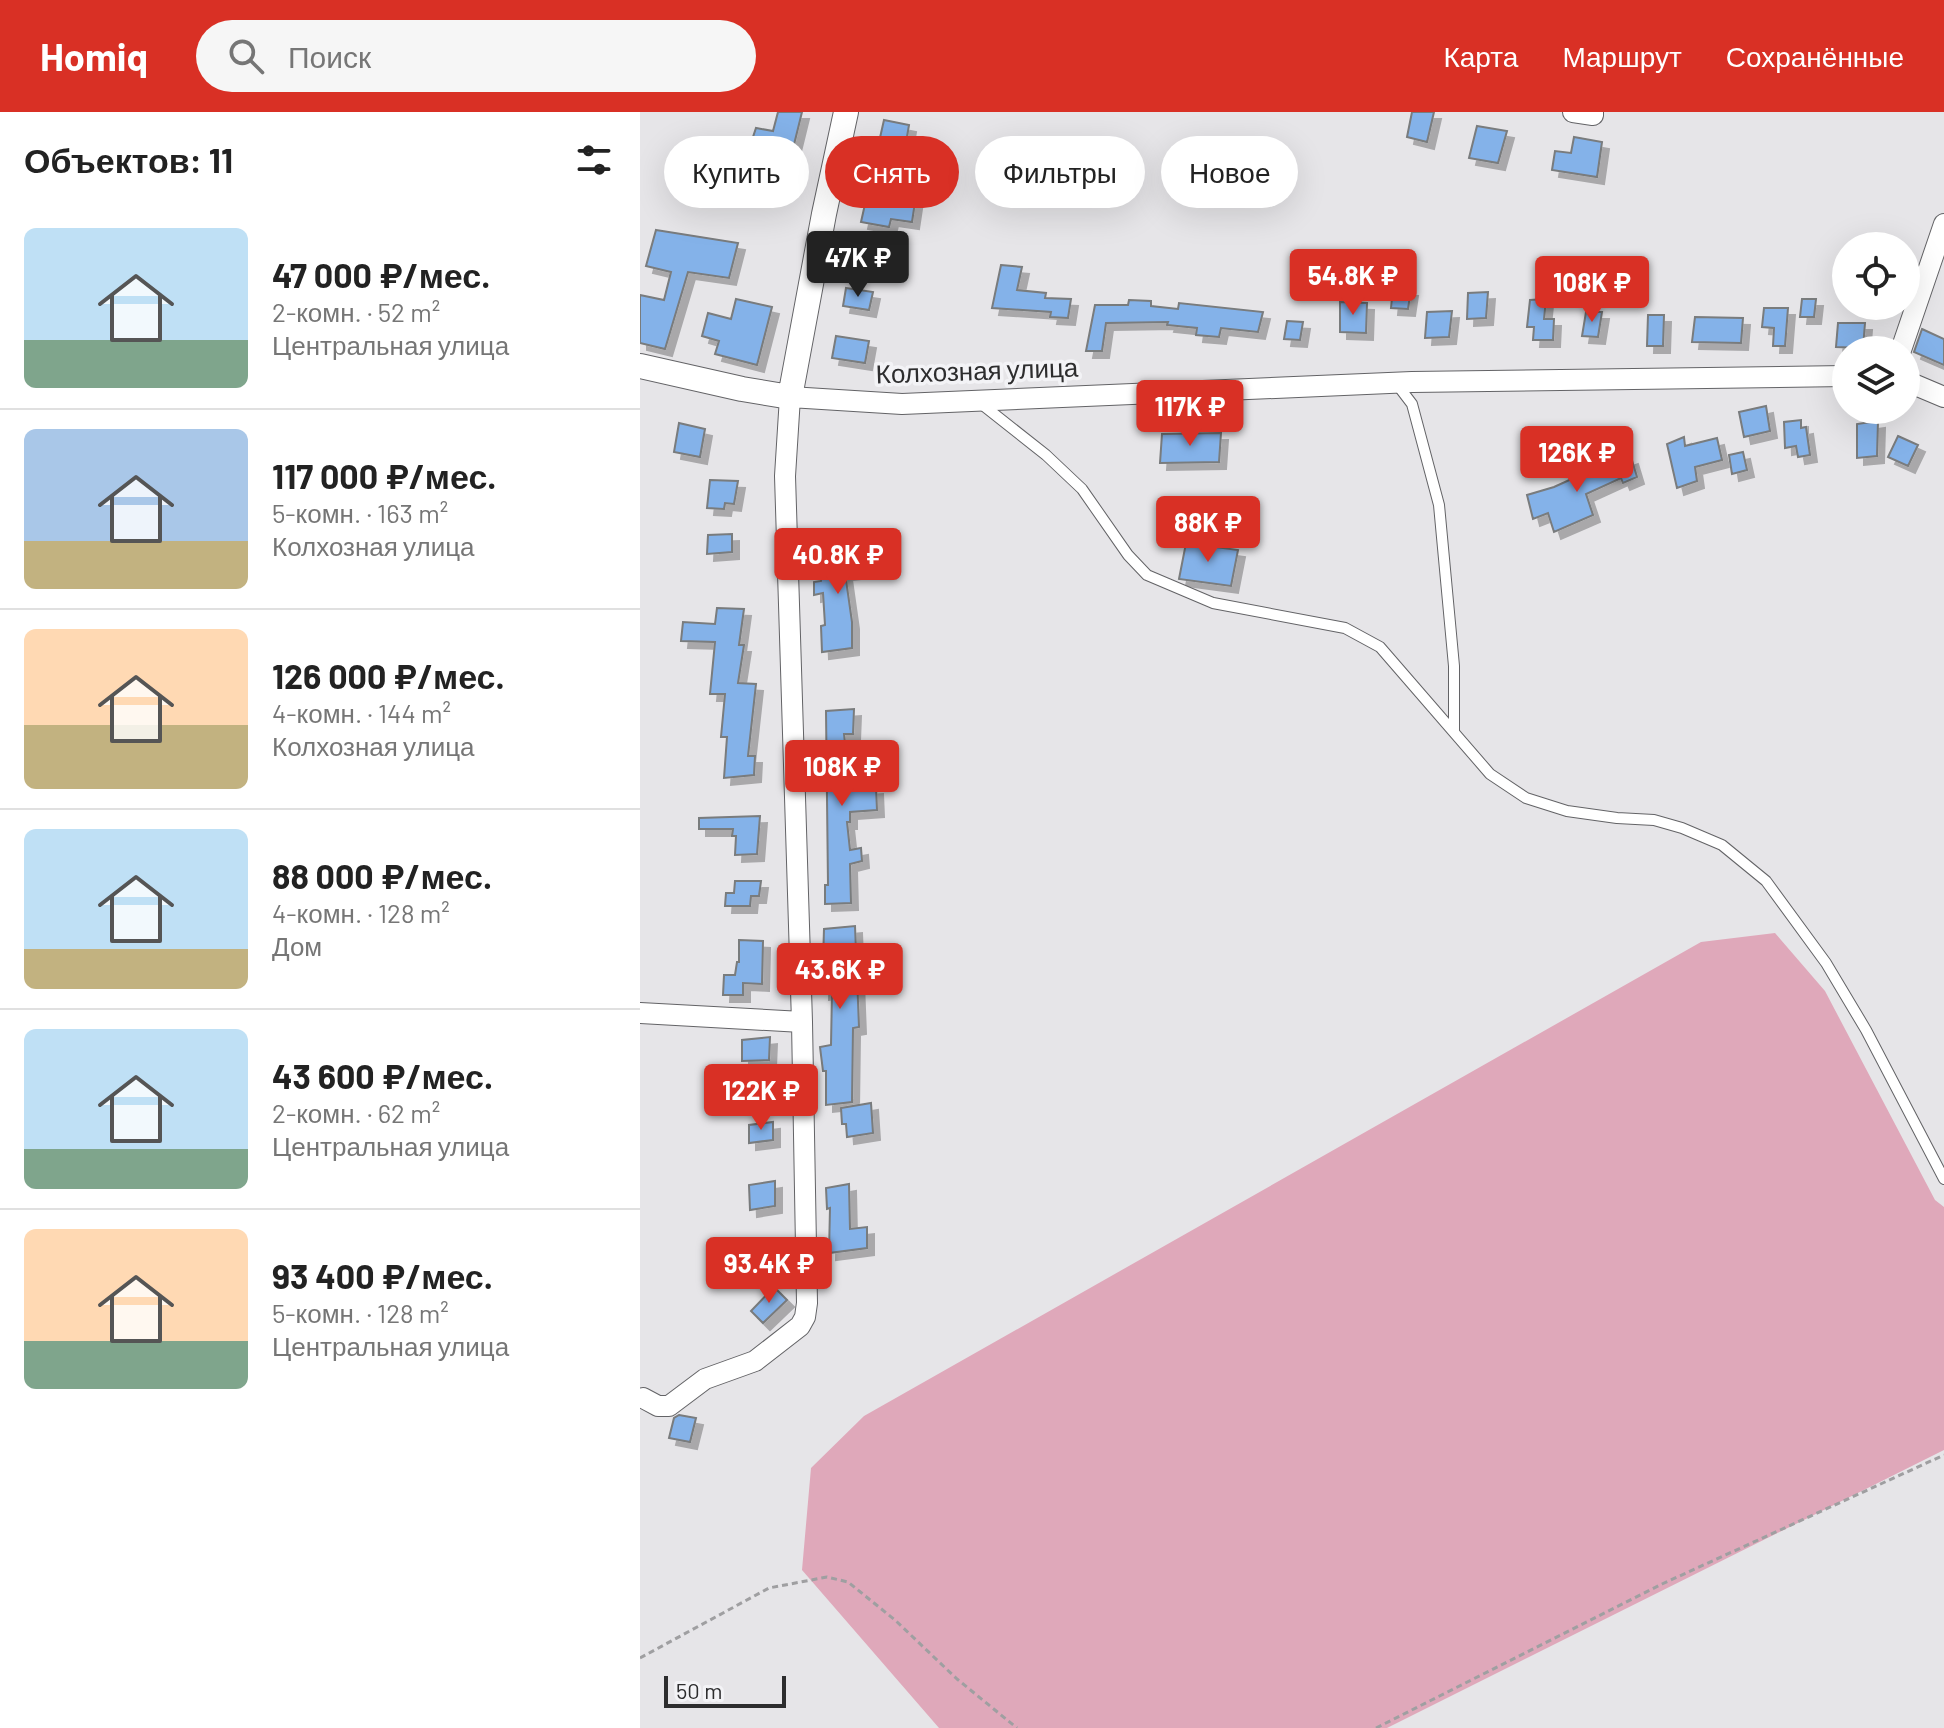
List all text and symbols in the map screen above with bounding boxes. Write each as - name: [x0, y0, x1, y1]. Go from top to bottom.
- search box: [196, 20, 756, 92]
- text: Homiq: [40, 33, 148, 79]
- icon: search: [224, 34, 268, 78]
- text: Поиск: [288, 38, 371, 74]
- text: Карта: [1443, 39, 1518, 73]
- text: Маршрут: [1562, 39, 1682, 73]
- text: Сохранённые: [1726, 39, 1904, 73]
- chip: Купить: [664, 136, 809, 208]
- chip: Снять: [825, 136, 959, 208]
- chip: Фильтры: [975, 136, 1145, 208]
- chip: Новое: [1161, 136, 1298, 208]
- icon: filters: [572, 138, 616, 182]
- text: Объектов: 11: [24, 139, 233, 180]
- pin: 47K ₽: [802, 231, 914, 299]
- map controls: [1832, 232, 1920, 424]
- button: locate: [1832, 232, 1920, 320]
- text: 47K ₽: [825, 241, 891, 272]
- pin: 54.8K ₽: [1279, 249, 1427, 317]
- text: 47 000 ₽/мес.: [272, 254, 490, 295]
- pin: 108K ₽: [1527, 256, 1657, 324]
- text: 54.8K ₽: [1308, 259, 1398, 290]
- icon: home: [88, 260, 184, 356]
- text: 108K ₽: [1553, 266, 1631, 297]
- text: 2-комн. · 52 m²: [272, 296, 440, 327]
- text: Центральная улица: [272, 329, 509, 360]
- button: layers: [1832, 336, 1920, 424]
- street label: Колхозная улица: [875, 350, 1079, 389]
- pin: 117K ₽: [1125, 380, 1255, 448]
- text: 117K ₽: [1154, 390, 1226, 421]
- pin: 126K ₽: [1512, 426, 1642, 494]
- text: 126K ₽: [1538, 436, 1616, 467]
- text: 117 000 ₽/мес.: [272, 455, 497, 496]
- icon: home: [88, 461, 184, 557]
- pin: 88K ₽: [1152, 496, 1264, 564]
- text: 5-комн. · 163 m²: [272, 497, 448, 528]
- text: 88K ₽: [1174, 506, 1242, 537]
- pin: 40.8K ₽: [764, 528, 912, 596]
- text: Колхозная улица: [272, 530, 475, 561]
- text: 40.8K ₽: [792, 538, 884, 569]
- text: 126 000 ₽/мес.: [272, 655, 505, 696]
- icon: home: [88, 661, 184, 757]
- text: 4-комн. · 144 m²: [272, 697, 451, 728]
- text: Колхозная улица: [272, 730, 475, 761]
- pin: 108K ₽: [777, 740, 907, 808]
- text: 108K ₽: [803, 750, 881, 781]
- text: 88 000 ₽/мес.: [272, 855, 492, 896]
- icon: home: [88, 861, 184, 957]
- text: 4-комн. · 128 m²: [272, 897, 450, 928]
- text: Дом: [272, 930, 322, 961]
- pin: 43.6K ₽: [766, 943, 914, 1011]
- text: 43.6K ₽: [795, 953, 885, 984]
- text: 43 600 ₽/мес.: [272, 1055, 493, 1096]
- icon: home: [88, 1061, 184, 1157]
- pin: 122K ₽: [696, 1064, 826, 1132]
- text: 122K ₽: [722, 1074, 800, 1105]
- text: 2-комн. · 62 m²: [272, 1097, 440, 1128]
- text: Центральная улица: [272, 1130, 509, 1161]
- pin: 93.4K ₽: [695, 1237, 843, 1305]
- text: 93.4K ₽: [724, 1247, 814, 1278]
- text: 93 400 ₽/мес.: [272, 1255, 493, 1296]
- icon: home: [88, 1261, 184, 1357]
- text: 5-комн. · 128 m²: [272, 1297, 449, 1328]
- text: Центральная улица: [272, 1330, 509, 1361]
- scale bar: [664, 1672, 786, 1708]
- text: 50 m: [676, 1677, 722, 1703]

